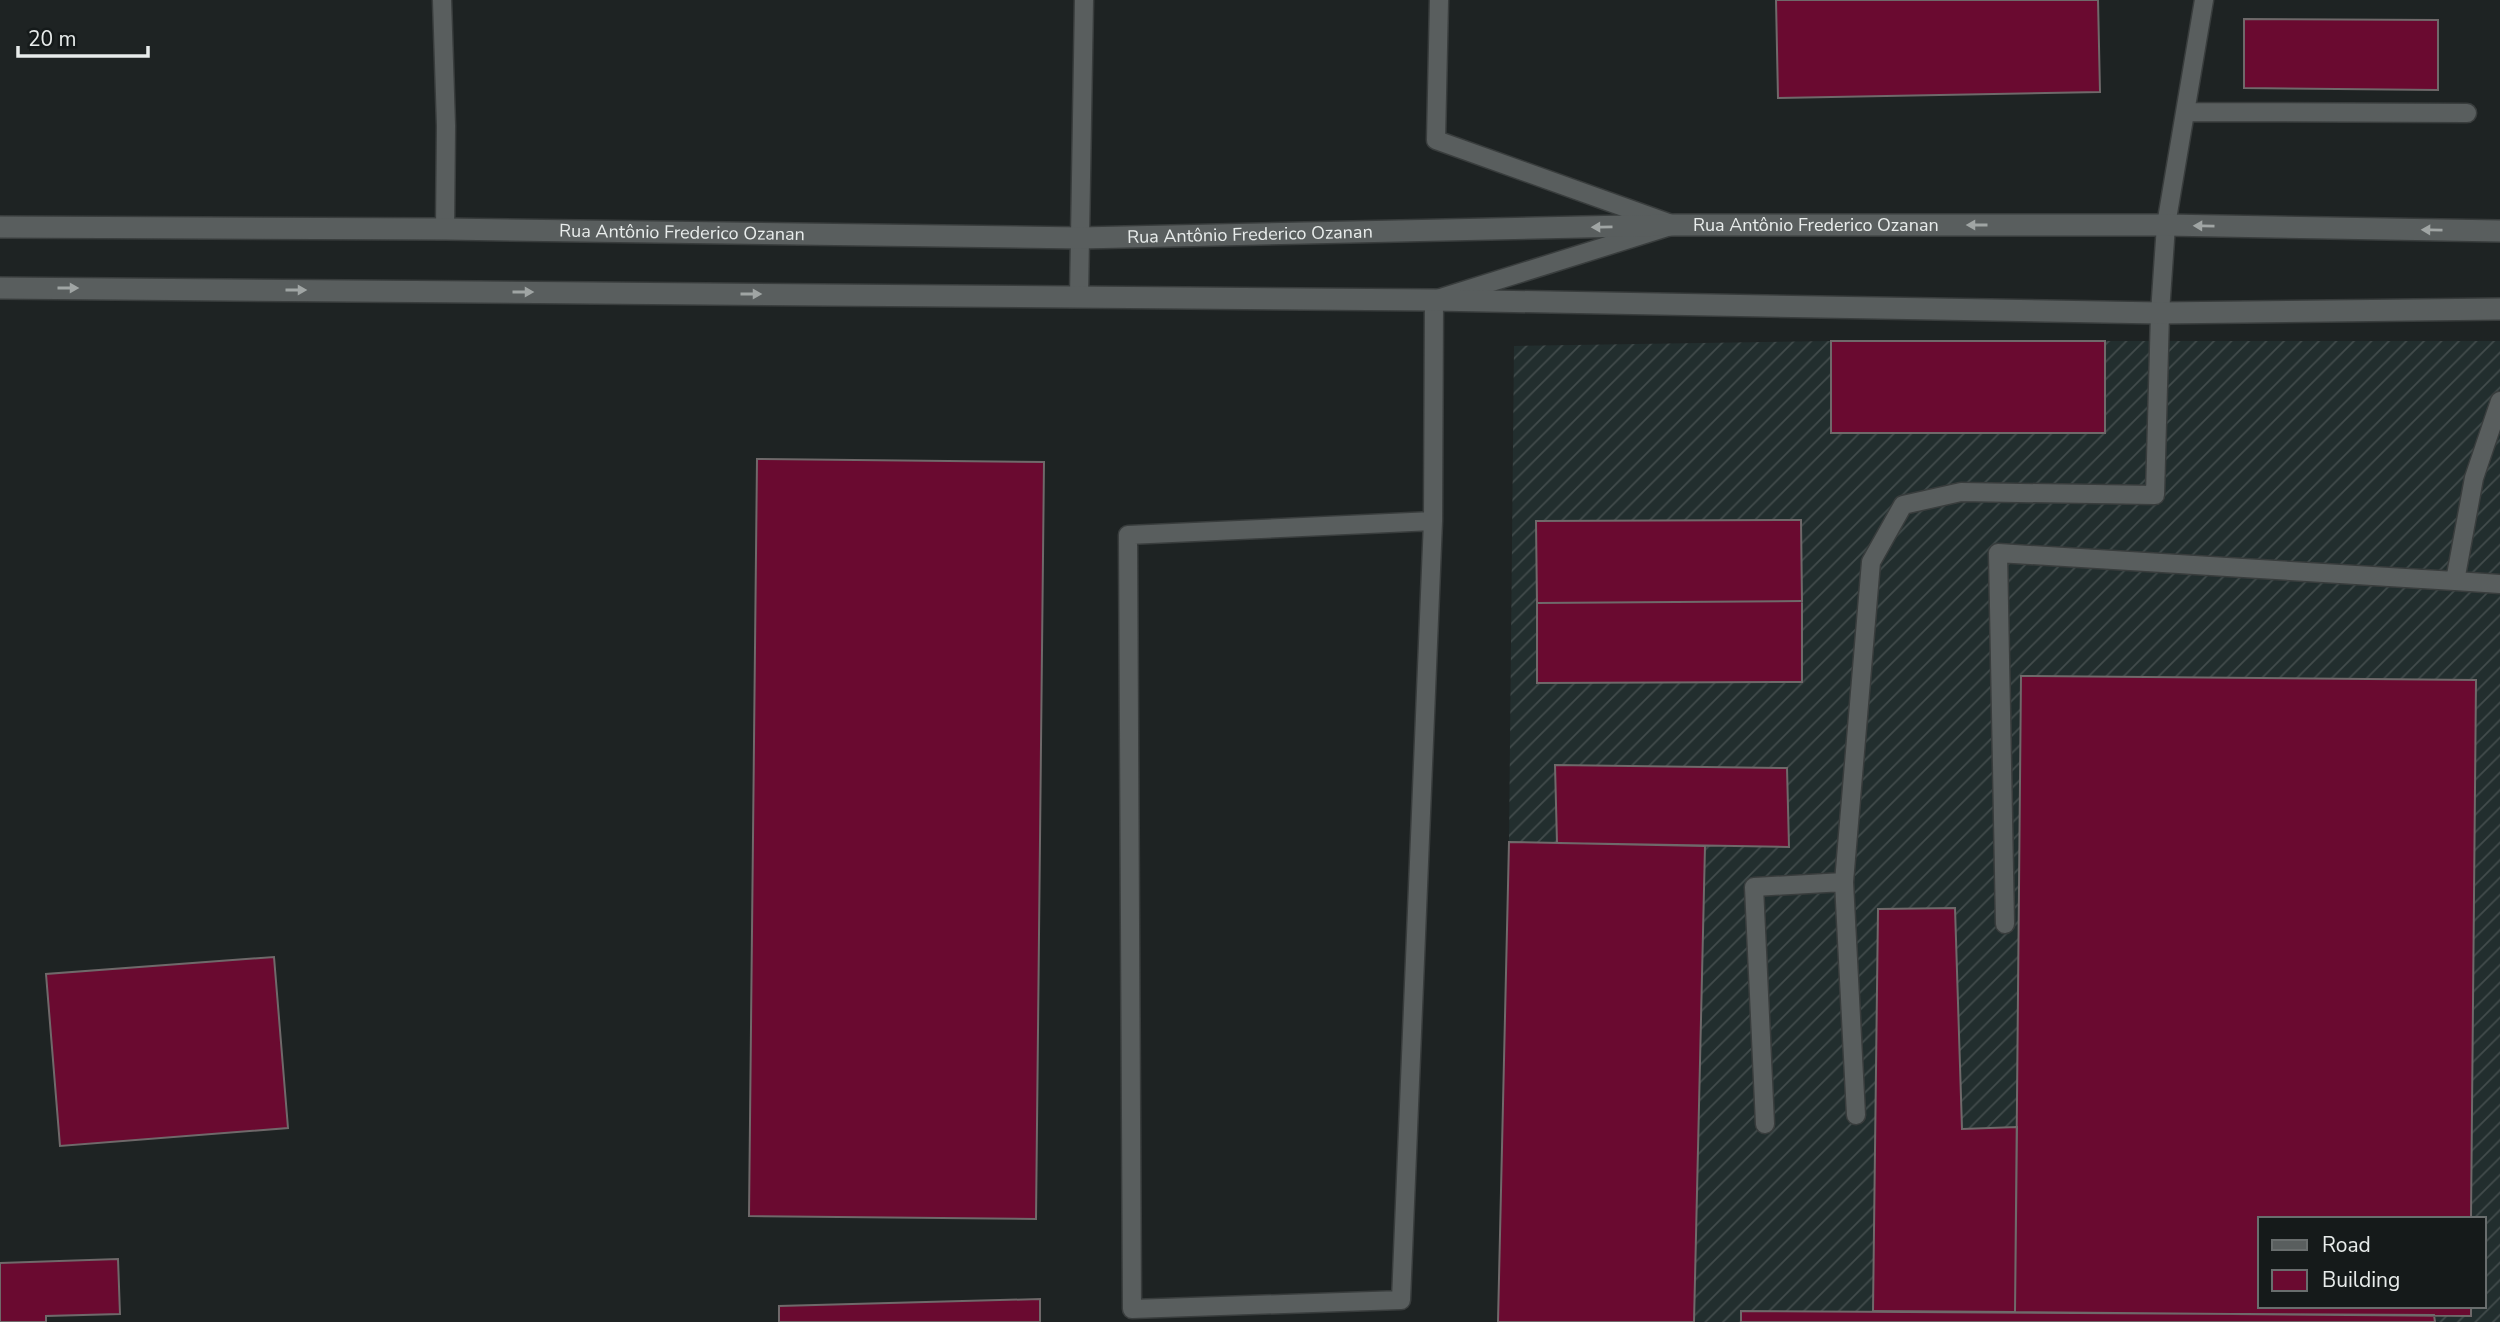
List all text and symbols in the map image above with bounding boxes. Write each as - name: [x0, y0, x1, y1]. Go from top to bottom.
- scale bar: [18, 14, 147, 58]
- text: 20 m: [28, 25, 77, 53]
- street label: Rua Antônio Frederico Ozanan: [1693, 213, 1939, 237]
- street label: Rua Antônio Frederico Ozanan: [559, 219, 805, 246]
- one-way arrow: [1966, 219, 1988, 231]
- street label: Rua Antônio Frederico Ozanan: [1127, 220, 1373, 249]
- one-way arrow: [2193, 220, 2215, 232]
- one-way arrow: [1591, 221, 1613, 232]
- one-way arrow: [2421, 224, 2443, 235]
- one-way arrow: [57, 282, 79, 294]
- one-way arrow: [285, 284, 307, 296]
- one-way arrow: [512, 286, 534, 298]
- one-way arrow: [740, 288, 762, 300]
- legend: [2258, 1217, 2486, 1308]
- text: Road: [2322, 1231, 2371, 1259]
- text: Building: [2322, 1266, 2400, 1294]

